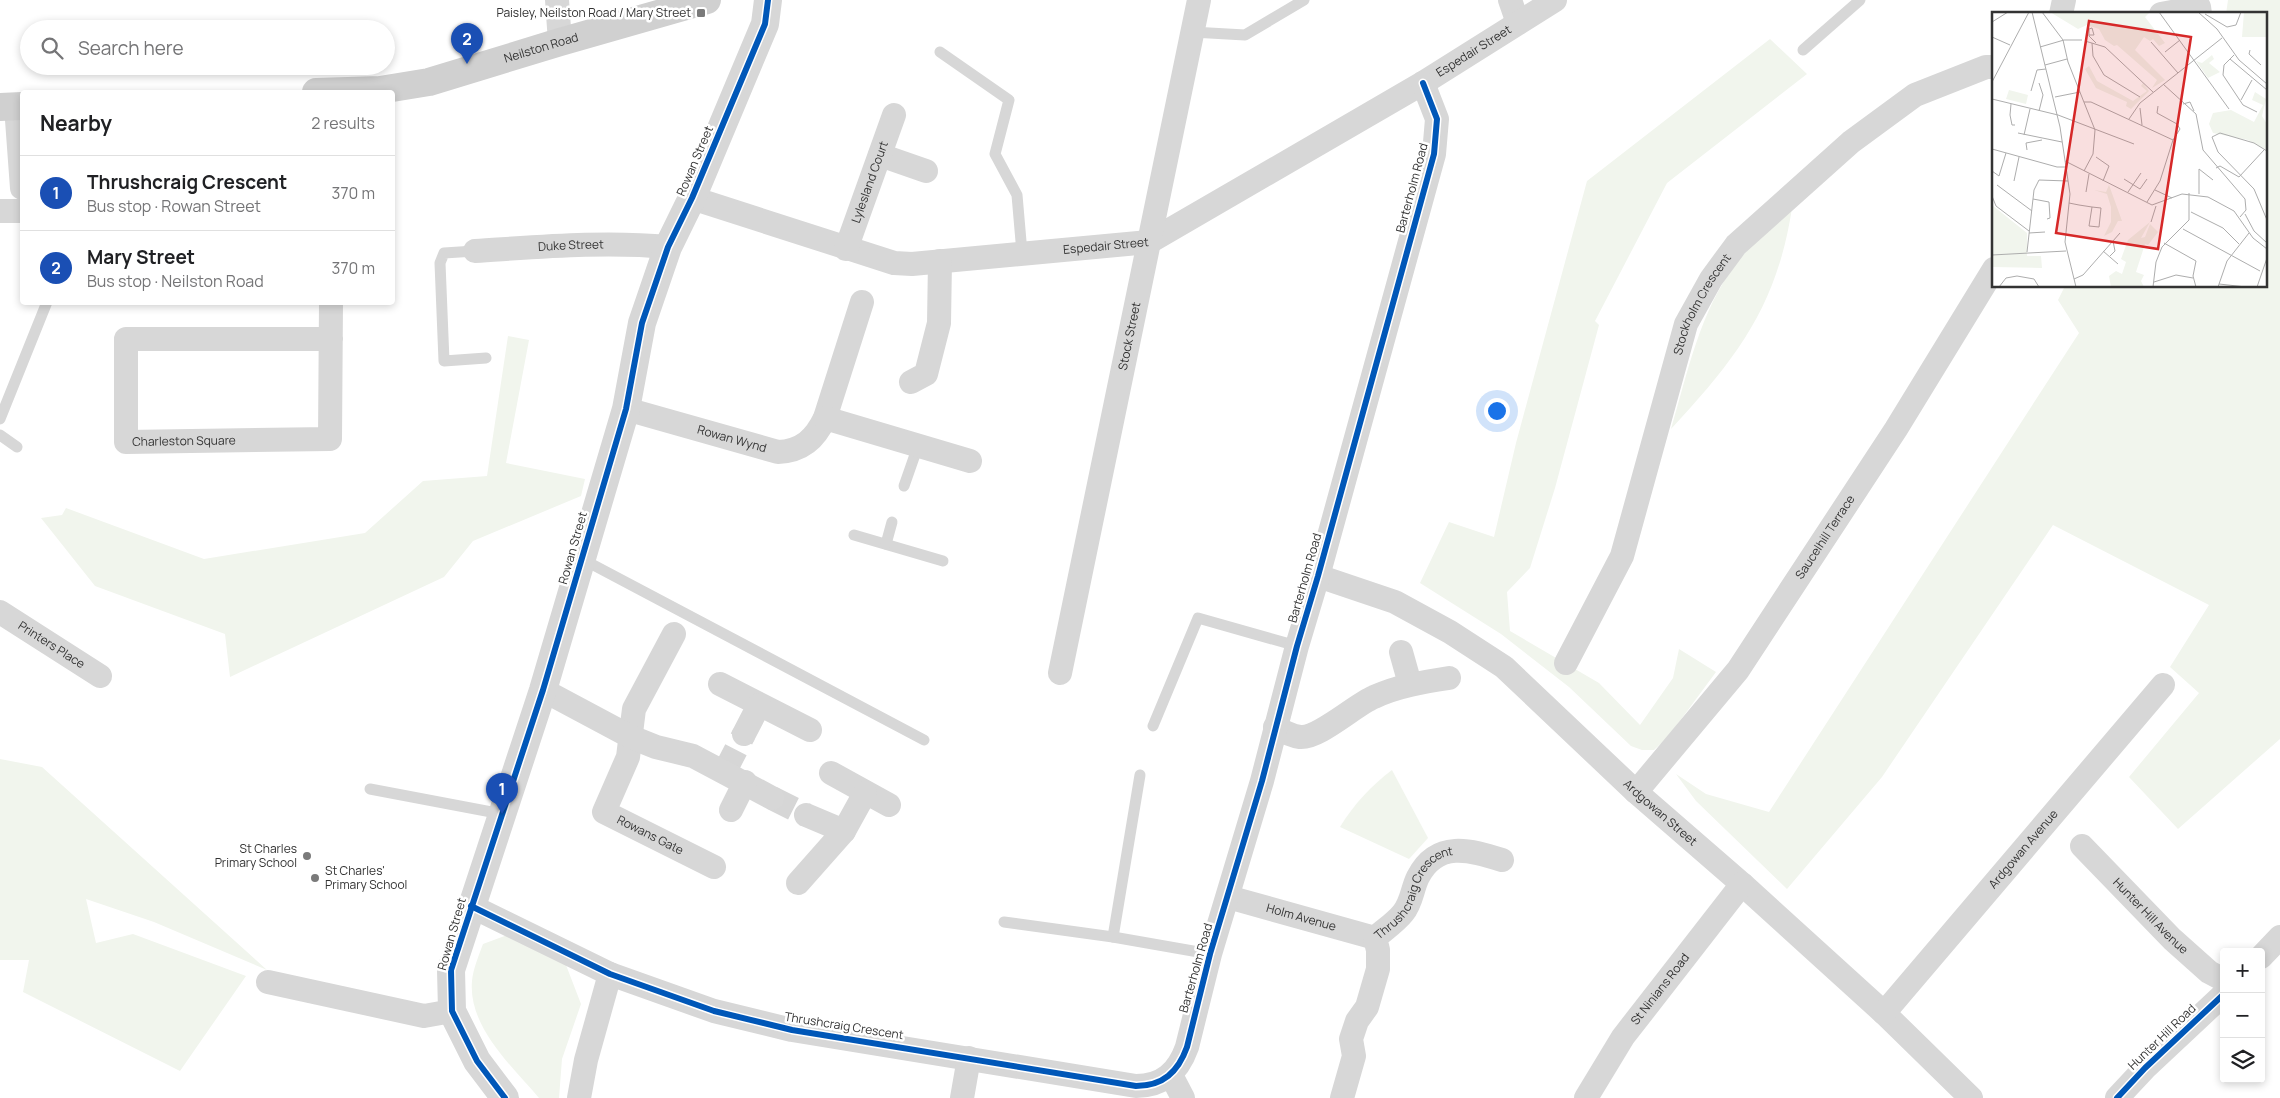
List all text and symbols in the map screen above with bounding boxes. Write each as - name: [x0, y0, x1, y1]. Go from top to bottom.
- place label: Paisley, Neilston Road / Mary Street: [496, 4, 691, 21]
- marker: Paisley, Neilston Road / Mary Street: [695, 7, 707, 19]
- inset map: [1992, 12, 2268, 288]
- search box: [20, 20, 395, 75]
- street label: Espedair Street: [1433, 20, 1515, 81]
- pin: 2: [451, 23, 483, 64]
- street label: Neilston Road: [502, 28, 580, 67]
- icon: search: [38, 34, 66, 62]
- text: Search here: [78, 35, 184, 61]
- text: Nearby: [40, 109, 112, 137]
- text: 2 results: [311, 112, 375, 134]
- street label: Rowan Street: [672, 123, 717, 199]
- street label: Lylesland Court: [847, 138, 892, 225]
- street label: Barterholm Road: [1391, 141, 1432, 235]
- text: Thrushcraig Crescent: [87, 169, 287, 195]
- text: 1: [52, 182, 60, 204]
- text: 370 m: [332, 182, 375, 204]
- text: Bus stop · Rowan Street: [87, 195, 261, 217]
- street label: Espedair Street: [1062, 233, 1150, 258]
- street label: Duke Street: [537, 235, 604, 255]
- text: Mary Street: [87, 244, 195, 270]
- street label: Stockholm Crescent: [1669, 250, 1735, 357]
- text: 2: [51, 257, 61, 279]
- text: 370 m: [332, 257, 375, 279]
- text: Bus stop · Neilston Road: [87, 270, 264, 292]
- street label: Stock Street: [1114, 300, 1144, 372]
- your location: [1484, 398, 1510, 424]
- street label: Rowan Wynd: [695, 421, 769, 456]
- street label: Charleston Square: [132, 431, 236, 450]
- street label: Saucelhill Terrace: [1791, 491, 1859, 582]
- street label: Rowan Street: [554, 509, 591, 586]
- street label: Barterholm Road: [1284, 531, 1325, 625]
- street label: Printers Place: [15, 617, 88, 672]
- pin: 1: [486, 773, 518, 814]
- street label: Ardgowan Street: [1620, 775, 1701, 850]
- street label: Ardgowan Avenue: [1984, 806, 2062, 892]
- street label: Rowans Gate: [614, 811, 687, 858]
- place label: St Charles Primary School: [215, 840, 297, 871]
- street label: Thrushcraig Crescent: [1370, 842, 1454, 943]
- marker: St Charles Primary School: [301, 850, 313, 862]
- place label: St Charles' Primary School: [325, 862, 407, 893]
- marker: St Charles' Primary School: [309, 872, 321, 884]
- street label: Hunter Hill Avenue: [2109, 874, 2192, 958]
- street label: Rowan Street: [433, 895, 470, 972]
- street label: Holm Avenue: [1264, 899, 1338, 935]
- street label: Barterholm Road: [1175, 921, 1216, 1015]
- map controls: [2220, 948, 2265, 1083]
- button: +: [2220, 948, 2265, 993]
- street label: St Ninians Road: [1627, 949, 1693, 1028]
- button: −: [2220, 993, 2265, 1038]
- street label: Hunter Hill Road: [2124, 1000, 2199, 1073]
- street label: Thrushcraig Crescent: [783, 1008, 905, 1043]
- button: layers: [2220, 1038, 2265, 1083]

